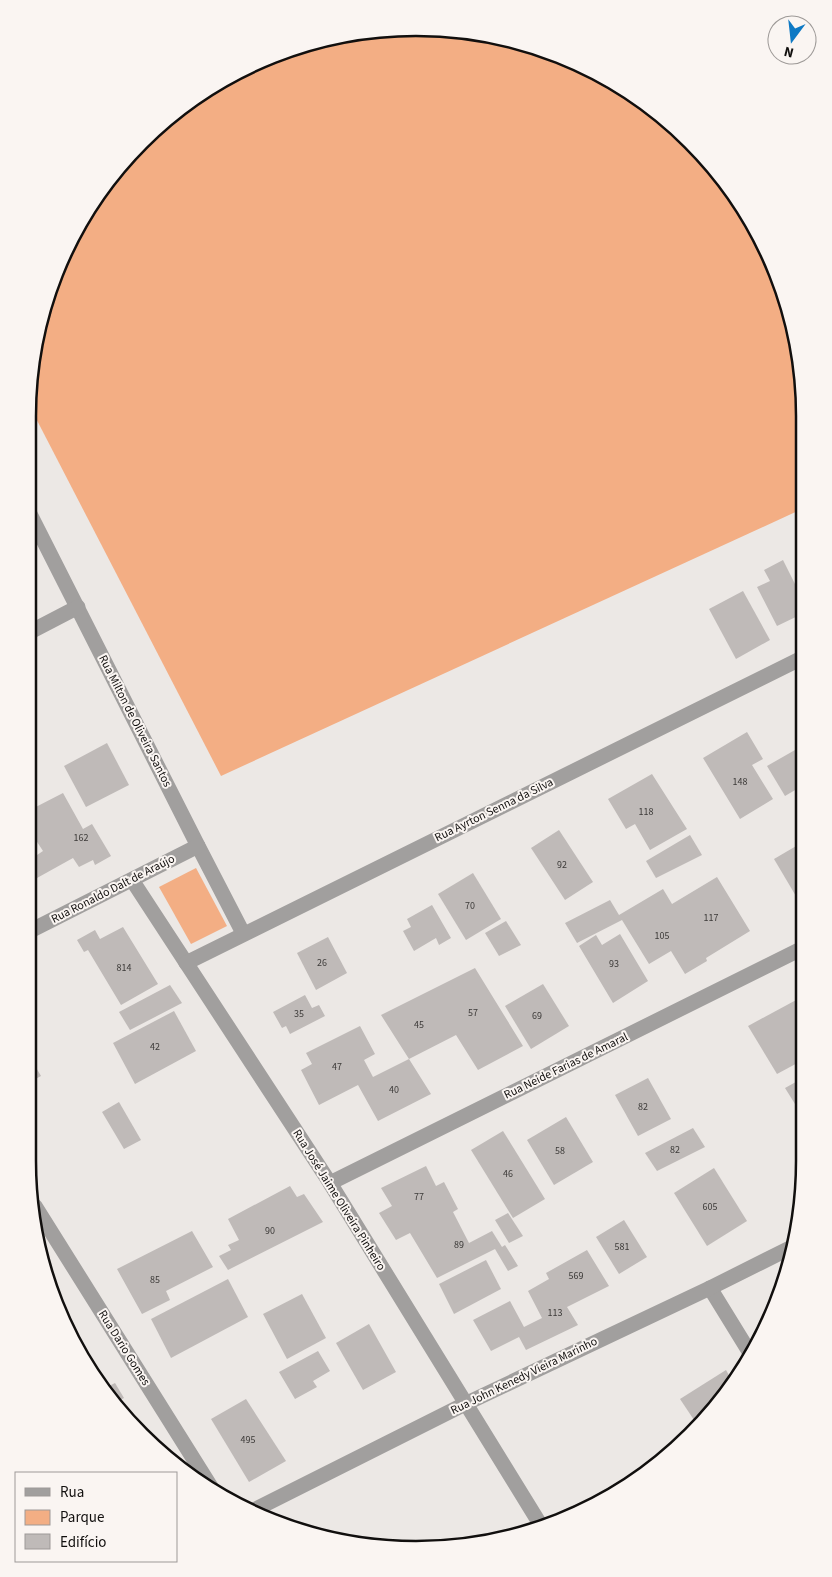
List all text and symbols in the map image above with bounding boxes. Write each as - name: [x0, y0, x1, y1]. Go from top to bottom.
- north arrow: [767, 15, 817, 65]
- text: N: [782, 41, 796, 62]
- street label: Rua Milton de Oliveira Santos: [94, 652, 176, 790]
- street label: Rua Ayrton Senna da Silva: [432, 774, 556, 846]
- house number: 148: [733, 775, 747, 789]
- house number: 118: [639, 805, 653, 819]
- house number: 162: [74, 831, 88, 845]
- street label: Rua Ronaldo Dalt de Araújo: [48, 850, 178, 928]
- house number: 92: [557, 858, 567, 872]
- house number: 70: [465, 899, 475, 913]
- house number: 117: [704, 911, 718, 925]
- house number: 105: [655, 929, 669, 943]
- house number: 26: [317, 956, 327, 970]
- house number: 93: [609, 957, 619, 971]
- house number: 814: [117, 961, 131, 975]
- house number: 57: [468, 1006, 478, 1020]
- house number: 35: [294, 1007, 304, 1021]
- house number: 69: [532, 1009, 542, 1023]
- house number: 45: [414, 1018, 424, 1032]
- street label: Rua Neide Farias de Amaral: [501, 1029, 631, 1103]
- house number: 42: [150, 1040, 160, 1054]
- house number: 47: [332, 1060, 342, 1074]
- house number: 40: [389, 1083, 399, 1097]
- house number: 82: [638, 1100, 648, 1114]
- street label: Rua José Jaime Oliveira Pinheiro: [288, 1126, 390, 1274]
- house number: 82: [670, 1143, 680, 1157]
- house number: 58: [555, 1144, 565, 1158]
- house number: 46: [503, 1167, 513, 1181]
- house number: 77: [414, 1190, 424, 1204]
- house number: 605: [703, 1200, 717, 1214]
- house number: 90: [265, 1224, 275, 1238]
- house number: 89: [454, 1238, 464, 1252]
- house number: 581: [615, 1240, 629, 1254]
- house number: 569: [569, 1269, 583, 1283]
- house number: 85: [150, 1273, 160, 1287]
- house number: 113: [548, 1306, 562, 1320]
- street label: Rua Dario Gomes: [94, 1307, 154, 1389]
- street label: Rua John Kenedy Vieira Marinho: [448, 1333, 600, 1419]
- house number: 495: [241, 1433, 255, 1447]
- legend: [15, 1472, 178, 1562]
- text: Rua: [60, 1482, 84, 1503]
- text: Parque: [60, 1507, 104, 1528]
- text: Edifício: [60, 1532, 107, 1553]

